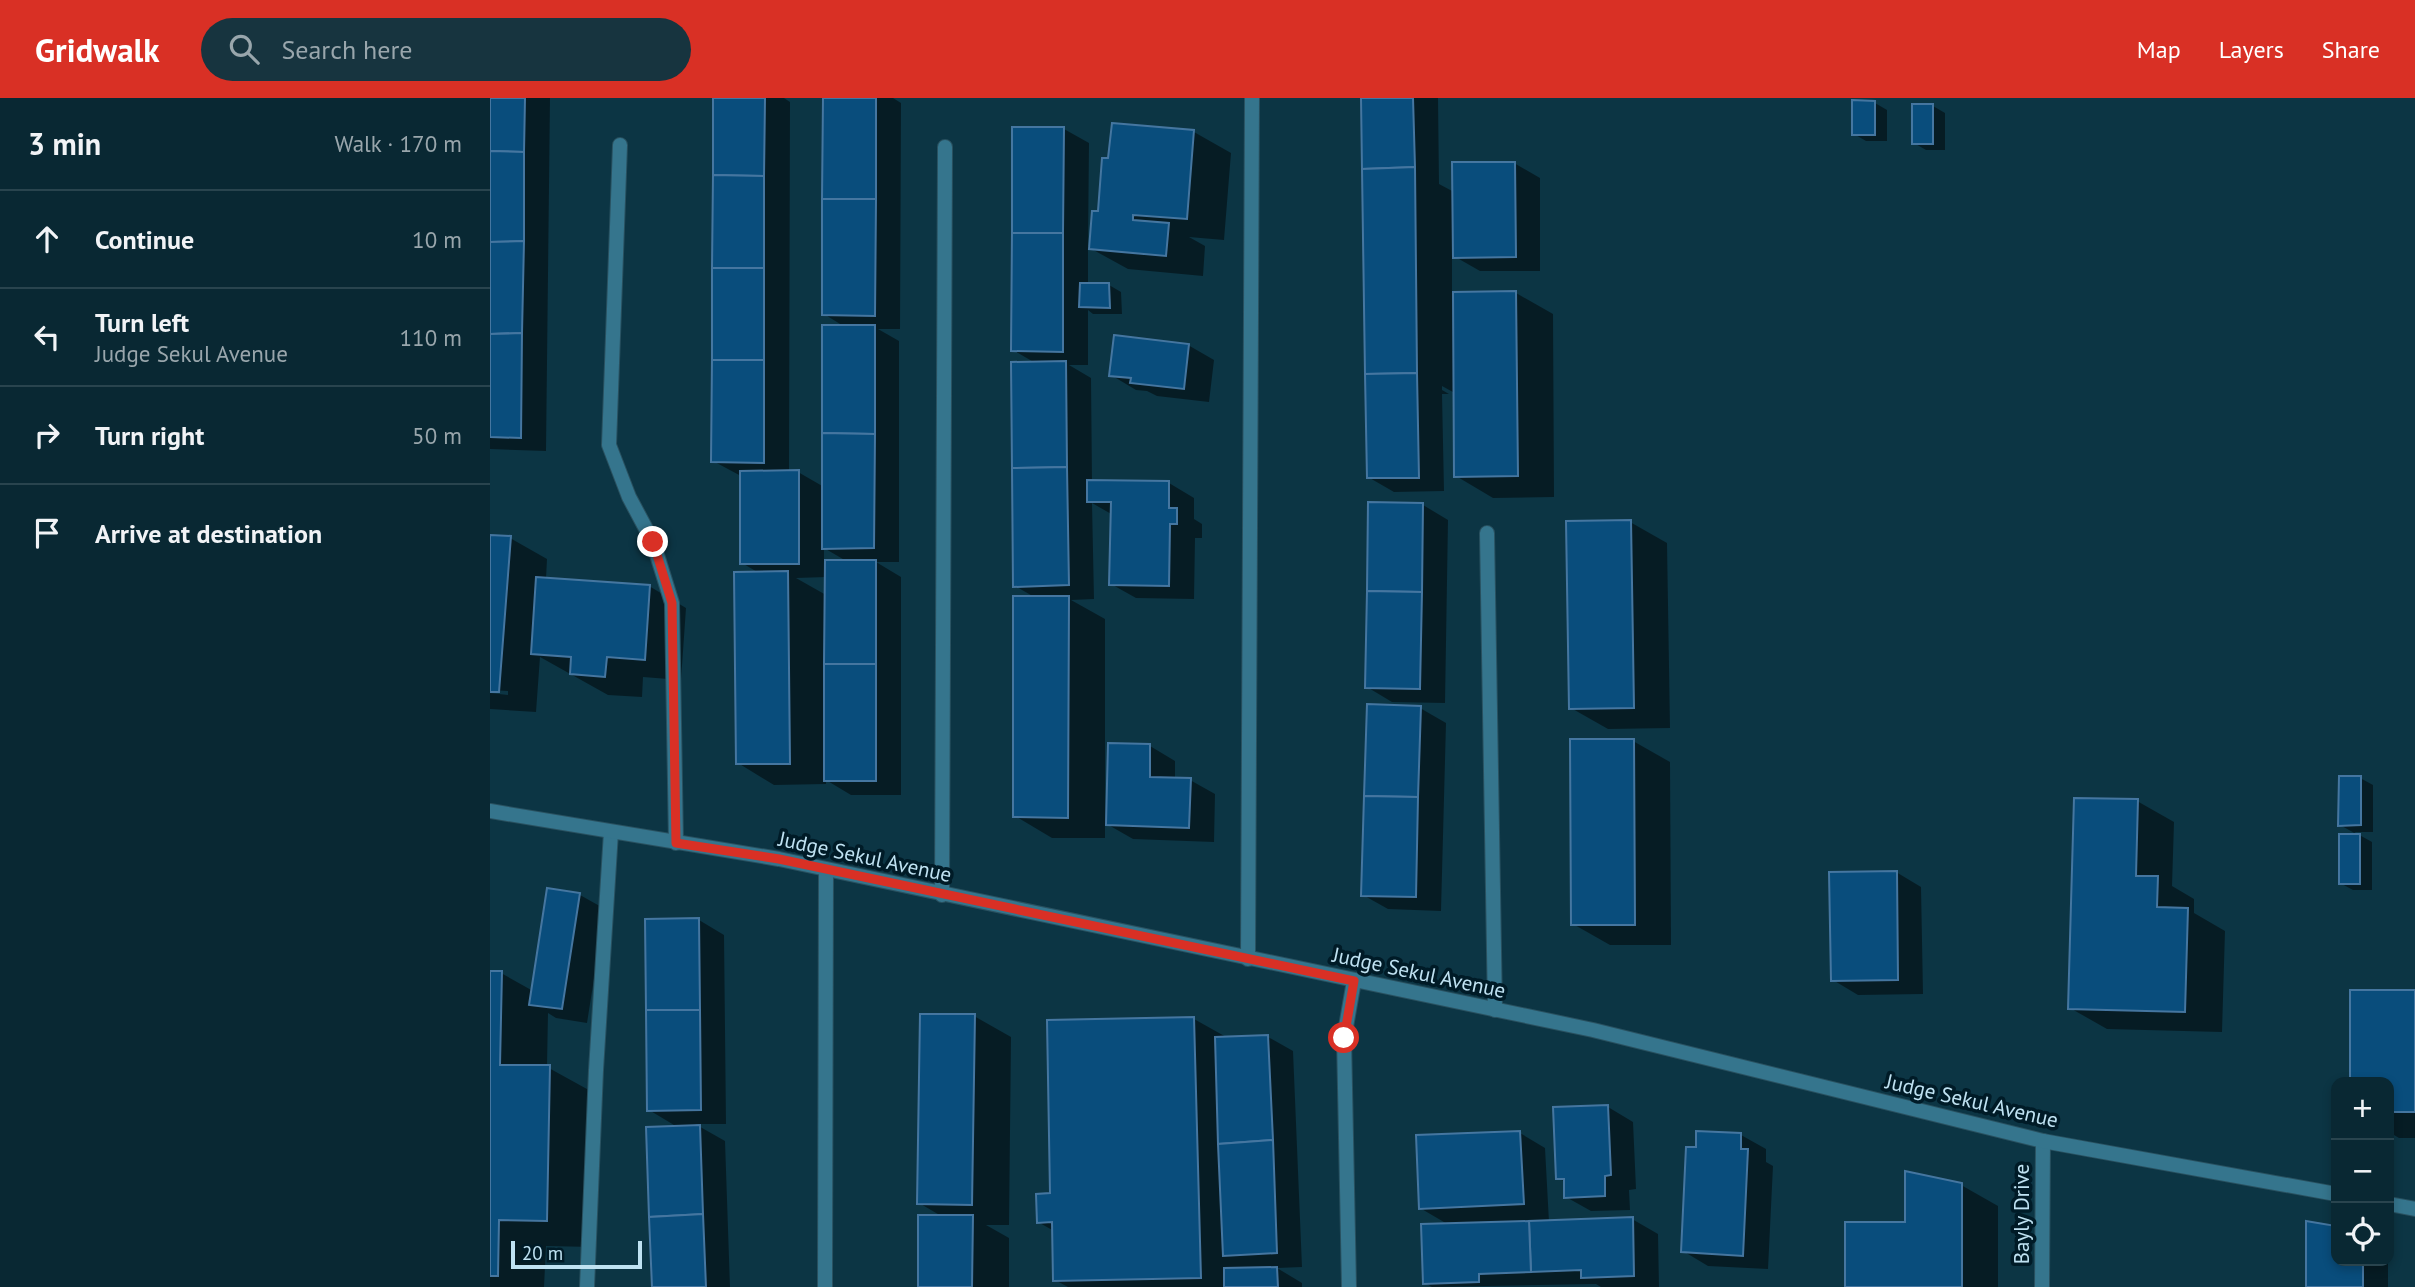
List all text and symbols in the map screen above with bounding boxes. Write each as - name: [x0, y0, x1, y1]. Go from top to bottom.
- search box: [201, 18, 691, 81]
- text: Gridwalk: [35, 28, 159, 71]
- icon: search: [225, 30, 263, 68]
- text: Search here: [281, 33, 413, 66]
- text: Map: [2137, 34, 2181, 65]
- text: Layers: [2219, 34, 2284, 65]
- text: Share: [2322, 34, 2380, 65]
- text: 3 min: [28, 124, 101, 163]
- text: Walk · 170 m: [335, 129, 462, 158]
- icon: ahead: [28, 220, 66, 258]
- text: Continue: [95, 223, 194, 256]
- text: 10 m: [412, 225, 462, 254]
- text: Turn left: [95, 306, 189, 339]
- icon: left: [28, 318, 66, 356]
- text: 110 m: [400, 323, 462, 352]
- text: Judge Sekul Avenue: [95, 339, 288, 368]
- icon: right: [28, 416, 66, 454]
- text: Turn right: [95, 419, 204, 452]
- text: 50 m: [412, 421, 462, 450]
- icon: arrive: [28, 514, 66, 552]
- text: Arrive at destination: [95, 517, 322, 550]
- route end: [637, 526, 668, 557]
- street label: Judge Sekul Avenue: [775, 825, 954, 888]
- street label: Judge Sekul Avenue: [1329, 941, 1508, 1004]
- route start: [1328, 1022, 1359, 1053]
- street label: Judge Sekul Avenue: [1882, 1067, 2061, 1133]
- map controls: [2331, 1077, 2394, 1266]
- button: +: [2331, 1077, 2394, 1140]
- button: −: [2331, 1140, 2394, 1203]
- street label: Bayly Drive: [2008, 1164, 2035, 1264]
- button: locate: [2331, 1203, 2394, 1266]
- scale bar: [511, 1238, 642, 1270]
- text: 20 m: [522, 1241, 563, 1265]

